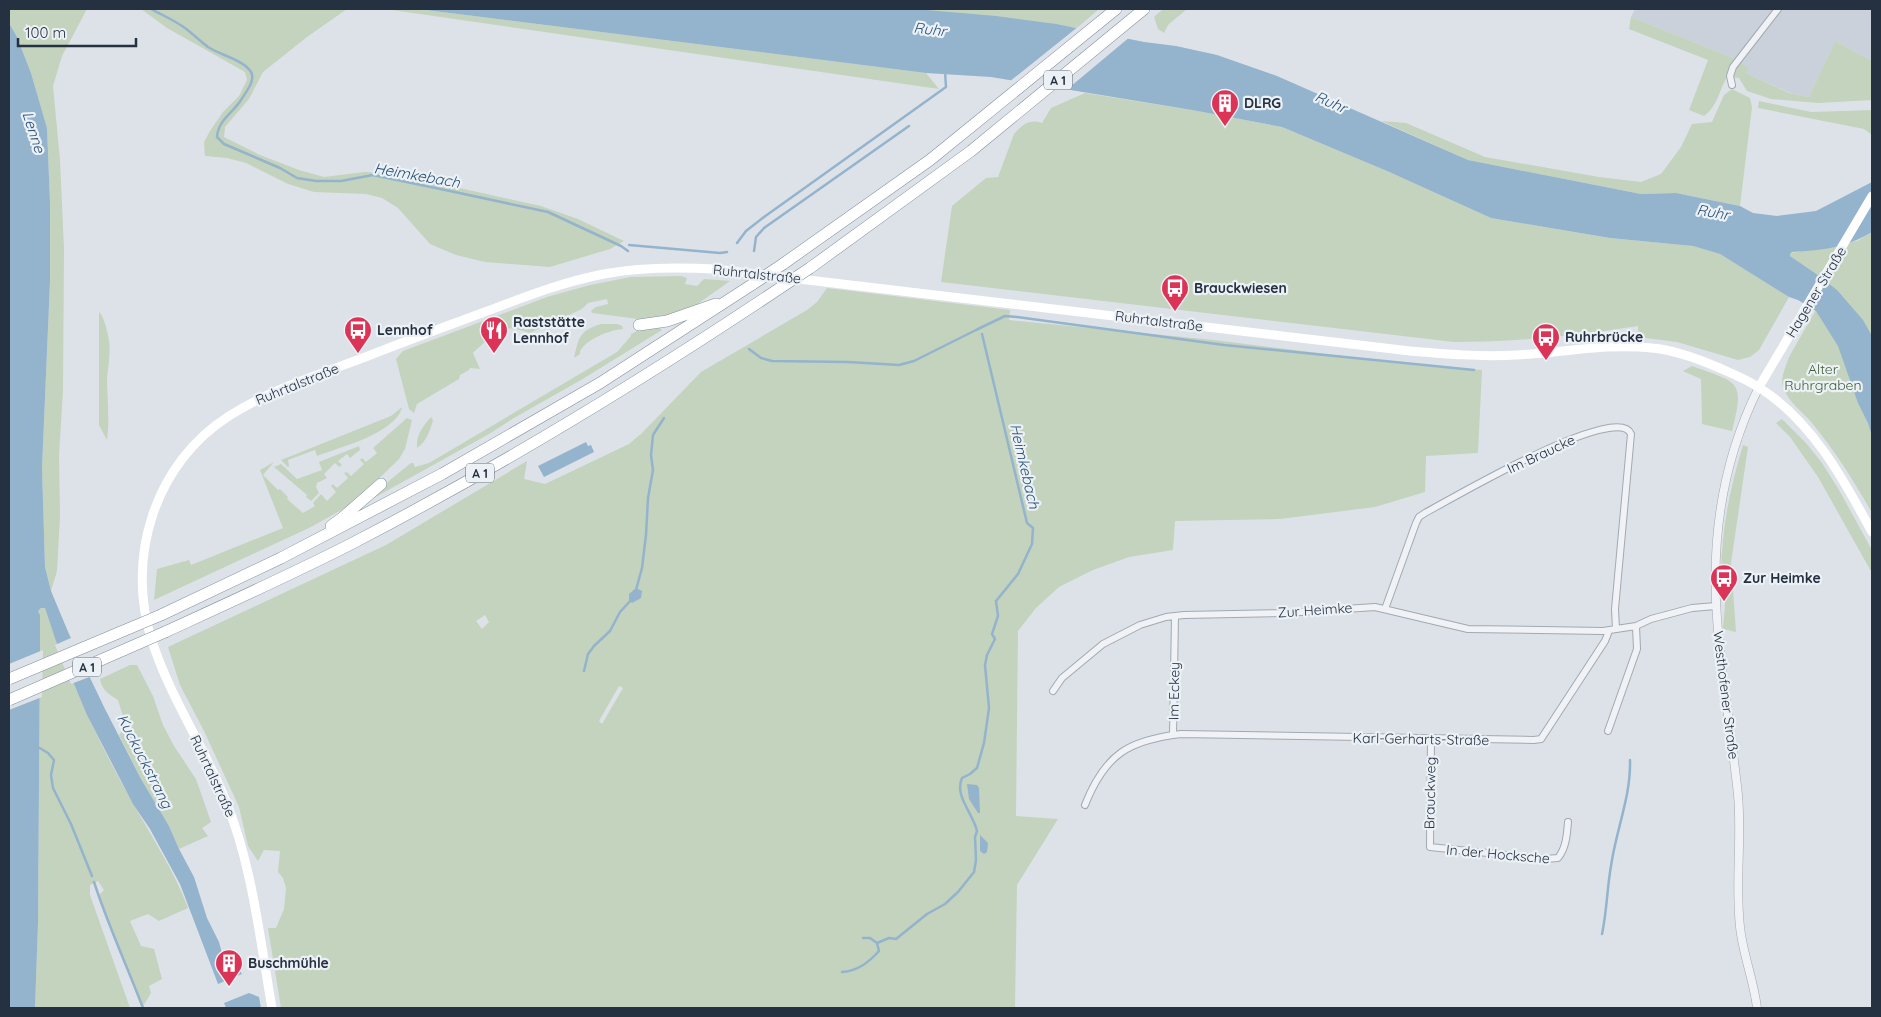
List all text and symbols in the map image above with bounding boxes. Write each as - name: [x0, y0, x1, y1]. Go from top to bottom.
- scale bar: [18, 15, 135, 47]
- water label: Ruhr: [913, 18, 950, 41]
- text: 100 m: [25, 23, 66, 42]
- road number: A 1: [1044, 70, 1072, 90]
- water label: Ruhr: [1312, 87, 1352, 118]
- building icon: DLRG: [1210, 88, 1240, 127]
- place label: DLRG: [1244, 94, 1281, 112]
- water label: Lenne: [18, 109, 50, 156]
- water label: Heimkebach: [373, 158, 462, 192]
- water label: Ruhr: [1695, 200, 1733, 225]
- street label: Hagener Straße: [1782, 243, 1850, 341]
- street label: Ruhrtalstraße: [712, 260, 802, 288]
- bus stop icon: Brauckwiesen: [1160, 273, 1190, 312]
- place label: Brauckwiesen: [1194, 279, 1287, 297]
- street label: Ruhrtalstraße: [1114, 307, 1204, 335]
- place label: Raststätte Lennhof: [513, 313, 585, 347]
- bus stop icon: Lennhof: [343, 315, 373, 354]
- restaurant icon: Raststätte Lennhof: [479, 315, 509, 354]
- place label: Lennhof: [377, 321, 434, 339]
- bus stop icon: Ruhrbrücke: [1531, 322, 1561, 361]
- place label: Ruhrbrücke: [1565, 328, 1643, 346]
- street label: Ruhrtalstraße: [253, 359, 341, 409]
- park label: Alter Ruhrgraben: [1784, 360, 1862, 394]
- water label: Heimkebach: [1006, 422, 1044, 511]
- street label: Im Braucke: [1504, 430, 1578, 478]
- road number: A 1: [466, 463, 494, 482]
- bus stop icon: Zur Heimke: [1709, 563, 1739, 602]
- place label: Zur Heimke: [1743, 569, 1821, 587]
- street label: Zur Heimke: [1277, 598, 1353, 622]
- street label: Westhofener Straße: [1709, 630, 1743, 760]
- road number: A 1: [73, 658, 101, 676]
- street label: Im Eckey: [1164, 662, 1184, 720]
- water label: Kuckuckstrang: [113, 711, 178, 813]
- street label: Karl-Gerharts-Straße: [1353, 729, 1490, 749]
- street label: Ruhrtalstraße: [186, 732, 240, 820]
- street label: Brauckweg: [1420, 757, 1440, 829]
- street label: In der Hocksche: [1445, 841, 1551, 868]
- building icon: Buschmühle: [214, 948, 244, 987]
- place label: Buschmühle: [248, 954, 329, 972]

